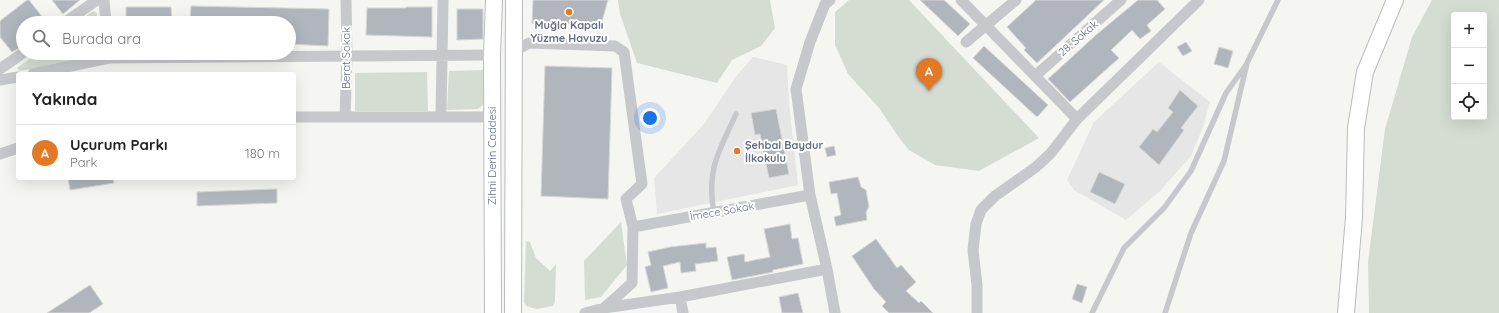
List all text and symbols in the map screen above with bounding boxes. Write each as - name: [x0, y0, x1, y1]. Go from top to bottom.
- marker: Muğla Kapalı Yüzme Havuzu: [564, 7, 574, 17]
- map controls: [1451, 12, 1487, 120]
- button: +: [1451, 12, 1487, 48]
- search box: [16, 16, 296, 60]
- street label: 28. Sokak: [1055, 17, 1101, 59]
- place label: Muğla Kapalı Yüzme Havuzu: [531, 18, 607, 45]
- icon: search: [30, 27, 52, 49]
- street label: Berat Sokak: [339, 27, 353, 89]
- text: Burada ara: [62, 29, 141, 48]
- button: −: [1451, 48, 1487, 84]
- pin: A: [916, 58, 942, 91]
- button: locate: [1451, 84, 1487, 120]
- text: Yakında: [32, 88, 97, 109]
- street label: Zihni Derin Caddesi: [485, 107, 499, 205]
- your location: [640, 108, 660, 128]
- text: Uçurum Parkı: [70, 135, 168, 154]
- place label: Şehbal Baydur İlkokulu: [745, 138, 823, 165]
- text: A: [41, 145, 49, 161]
- text: 180 m: [245, 145, 280, 161]
- marker: Şehbal Baydur İlkokulu: [732, 146, 742, 156]
- text: Park: [70, 154, 98, 170]
- street label: İmece Sokak: [689, 198, 755, 224]

